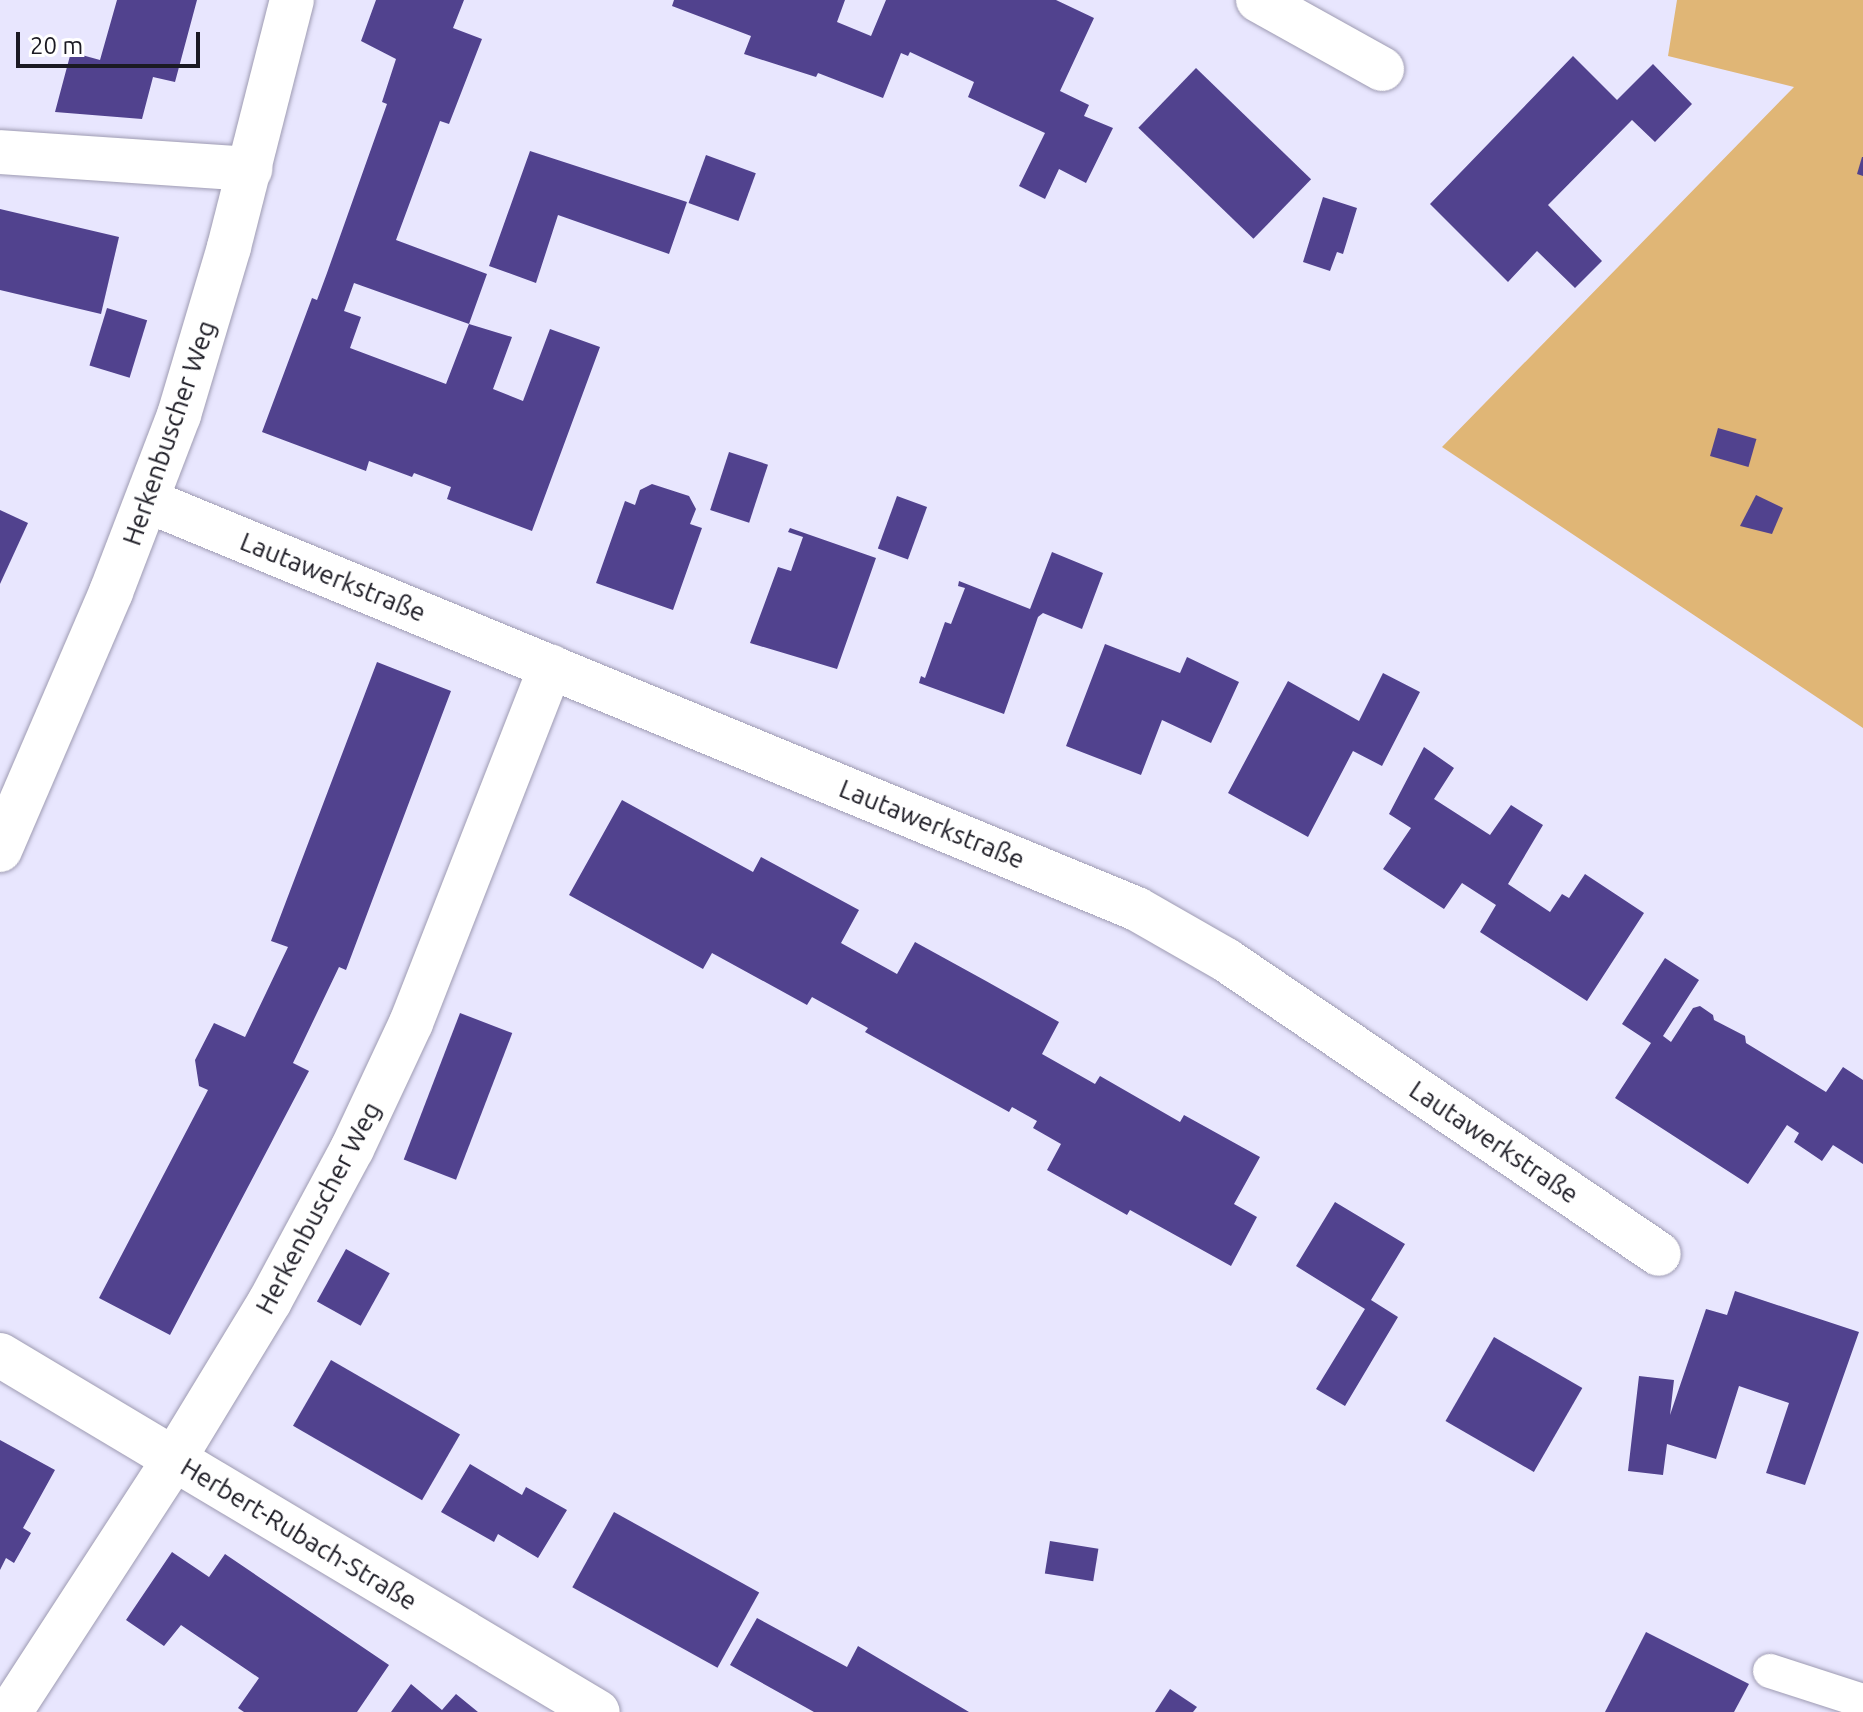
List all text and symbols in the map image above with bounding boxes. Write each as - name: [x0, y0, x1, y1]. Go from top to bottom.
- scale bar: [20, 16, 204, 66]
- text: 20 m: [30, 32, 83, 59]
- street label: Herkenbuscher Weg: [116, 317, 222, 549]
- street label: Lautawerkstraße: [236, 526, 430, 628]
- street label: Lautawerkstraße: [835, 773, 1029, 875]
- street label: Lautawerkstraße: [1404, 1074, 1584, 1210]
- street label: Herkenbuscher Weg: [249, 1097, 387, 1319]
- street label: Herbert-Rubach-Straße: [175, 1451, 423, 1617]

